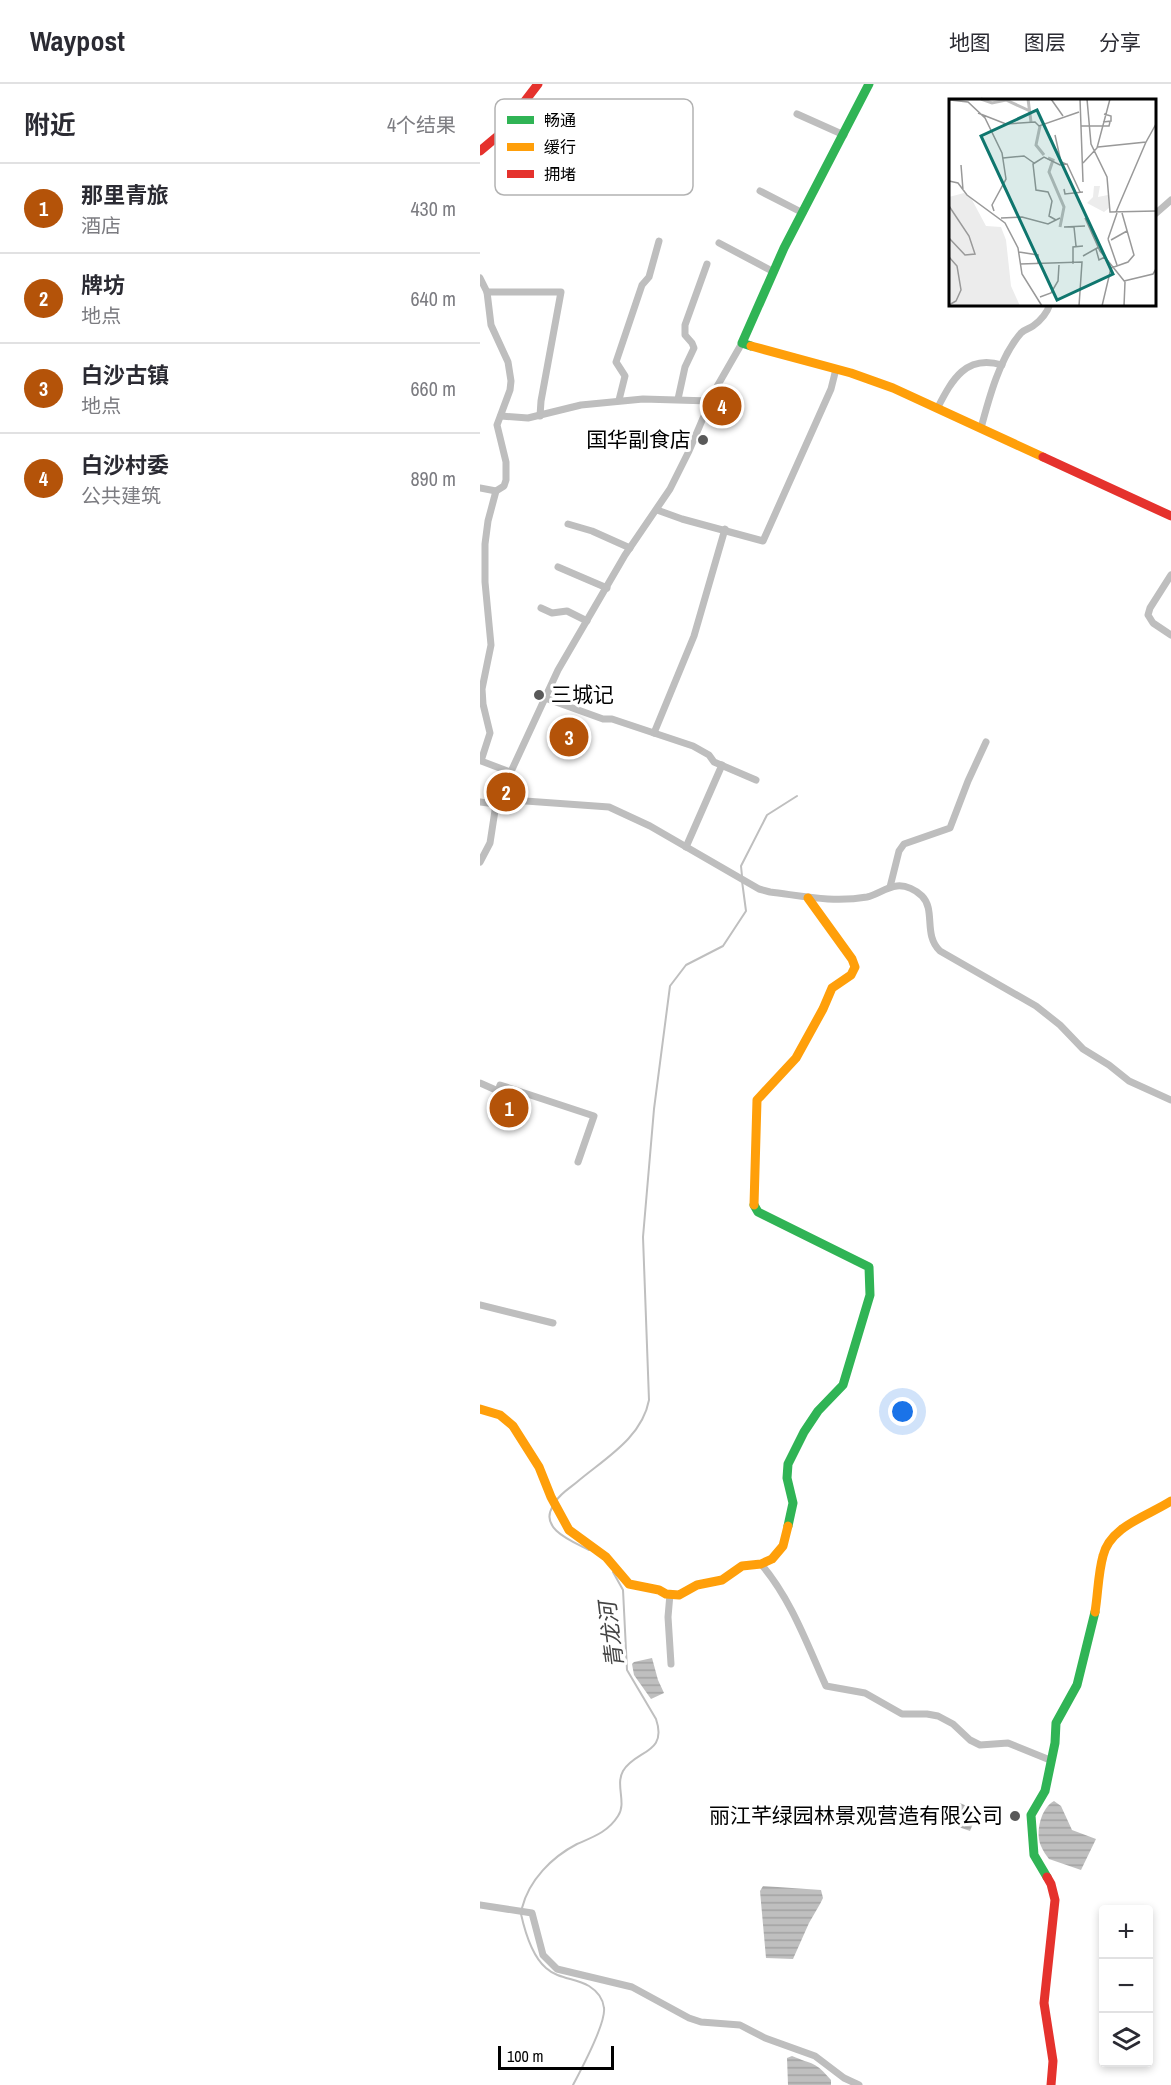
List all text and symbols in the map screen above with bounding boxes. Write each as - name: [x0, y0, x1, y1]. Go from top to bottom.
- text: Waypost: [30, 22, 125, 60]
- text: 地图: [949, 28, 991, 57]
- text: 图层: [1024, 28, 1066, 57]
- text: 分享: [1099, 28, 1141, 57]
- legend: [495, 99, 693, 195]
- inset map: [949, 99, 1156, 306]
- text: 附近: [24, 107, 76, 142]
- text: 畅通: [544, 109, 576, 131]
- text: 4个结果: [387, 111, 456, 138]
- text: 缓行: [544, 136, 576, 158]
- text: 拥堵: [544, 163, 576, 185]
- text: 那里青旅: [81, 180, 169, 210]
- text: 1: [39, 195, 48, 222]
- text: 430 m: [410, 195, 456, 222]
- text: 酒店: [81, 212, 121, 239]
- text: 牌坊: [81, 270, 125, 300]
- text: 2: [39, 285, 48, 312]
- text: 640 m: [410, 285, 456, 312]
- text: 地点: [81, 302, 121, 329]
- text: 白沙古镇: [81, 360, 169, 390]
- text: 3: [39, 375, 48, 402]
- text: 660 m: [410, 375, 456, 402]
- pin: 4: [702, 384, 742, 428]
- text: 地点: [81, 392, 121, 419]
- place label: 国华副食店: [586, 425, 691, 454]
- marker: 国华副食店: [696, 433, 710, 447]
- text: 白沙村委: [81, 450, 169, 480]
- text: 4: [39, 465, 48, 492]
- text: 890 m: [410, 465, 456, 492]
- text: 公共建筑: [81, 482, 161, 509]
- place label: 三城记: [551, 680, 614, 709]
- marker: 三城记: [532, 688, 546, 702]
- pin: 3: [550, 714, 589, 760]
- pin: 2: [486, 770, 526, 814]
- pin: 1: [489, 1086, 528, 1130]
- your location: [888, 1397, 917, 1426]
- water label: 青龙河: [592, 1596, 630, 1670]
- place label: 丽江芊绿园林景观营造有限公司: [709, 1801, 1003, 1830]
- marker: 丽江芊绿园林景观营造有限公司: [1008, 1809, 1022, 1823]
- map controls: [1099, 1905, 1153, 2067]
- button: +: [1099, 1905, 1153, 1959]
- button: −: [1099, 1959, 1153, 2013]
- button: layers: [1099, 2013, 1153, 2067]
- scale bar: [498, 2043, 614, 2070]
- text: 100 m: [507, 2045, 543, 2067]

